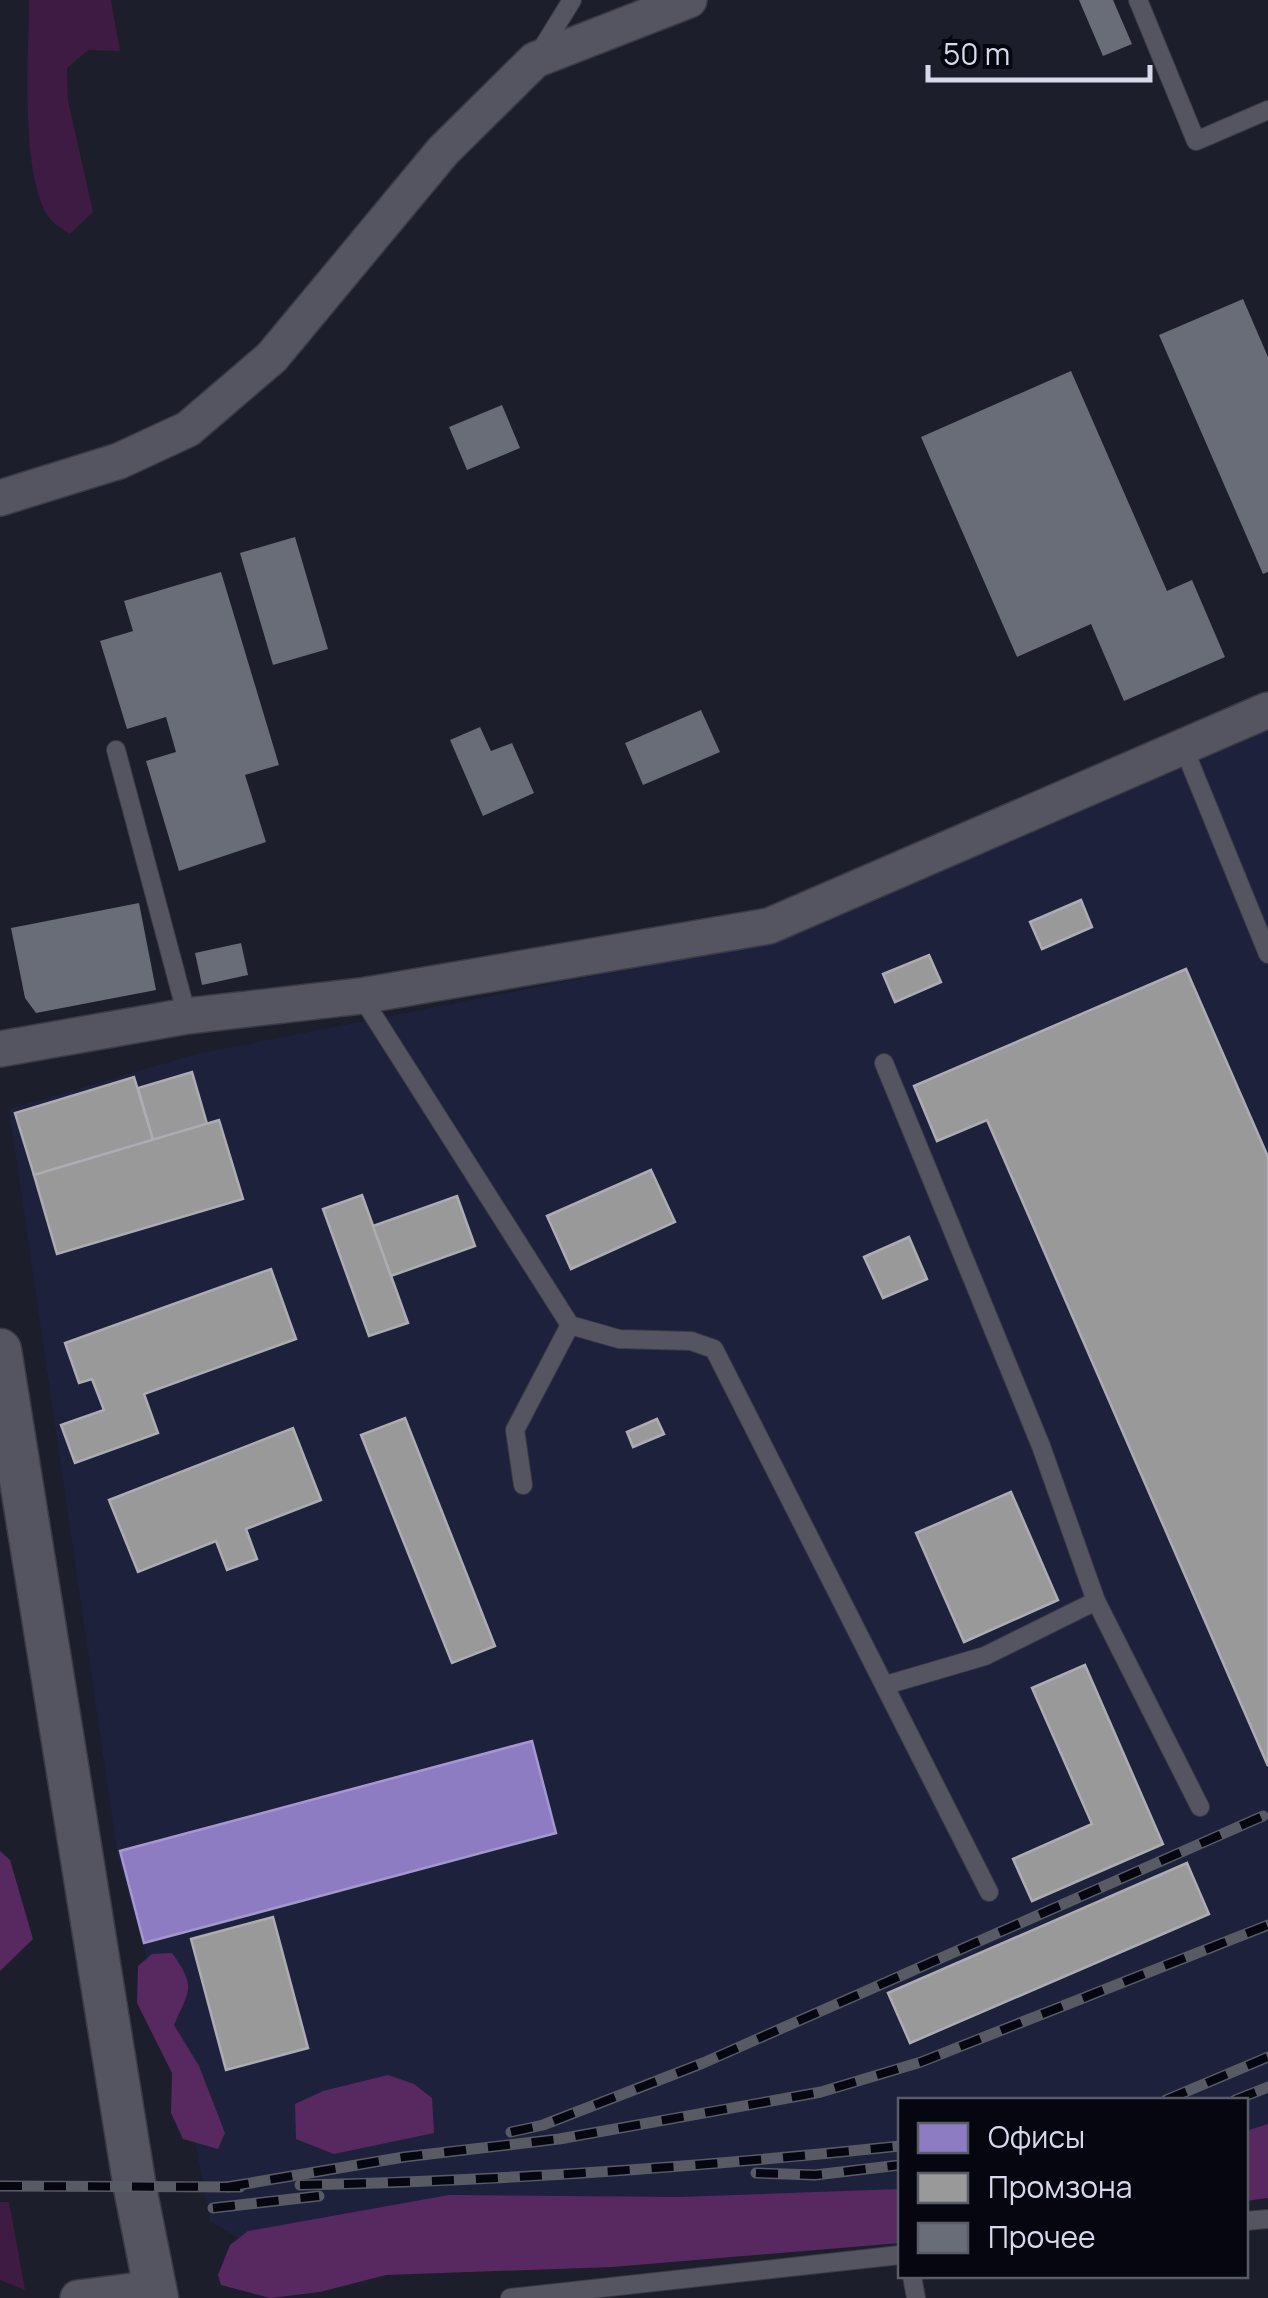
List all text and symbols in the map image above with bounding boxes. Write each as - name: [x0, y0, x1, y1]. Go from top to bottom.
- scale bar: [928, 20, 1150, 82]
- text: 50 m: [943, 33, 1010, 74]
- legend: [898, 2098, 1248, 2278]
- text: Офисы: [988, 2116, 1085, 2157]
- text: Промзона: [988, 2166, 1132, 2207]
- text: Прочее: [988, 2216, 1096, 2257]

